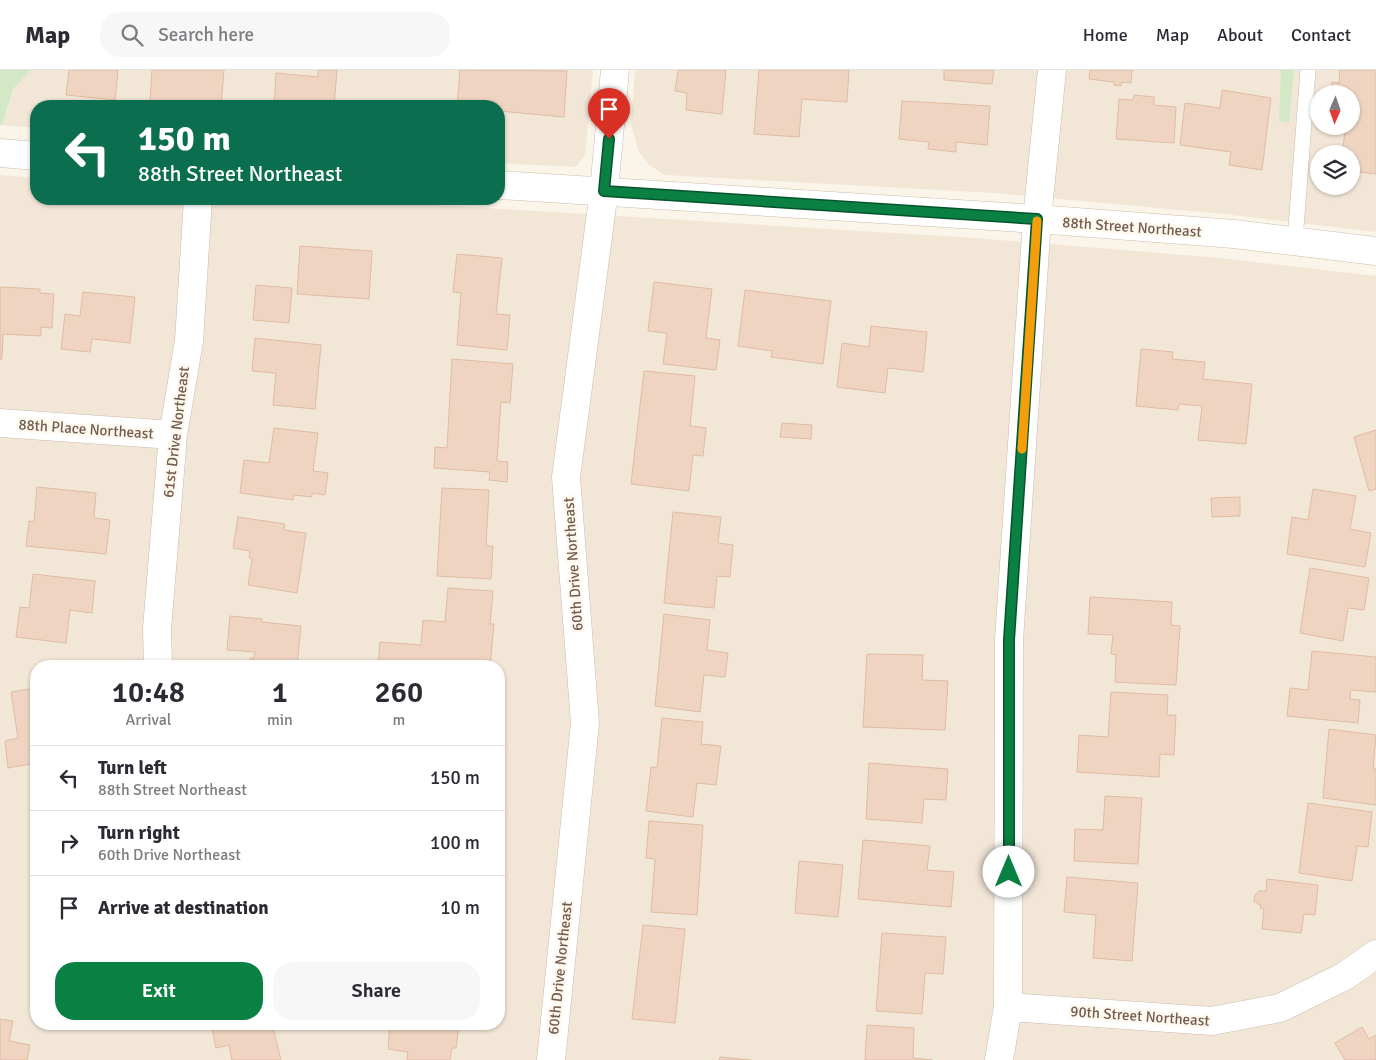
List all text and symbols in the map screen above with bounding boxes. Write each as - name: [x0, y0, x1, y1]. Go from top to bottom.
- search box: [100, 12, 450, 57]
- text: Map: [25, 20, 70, 50]
- icon: search: [118, 21, 146, 49]
- text: Search here: [158, 23, 254, 47]
- text: Home: [1083, 24, 1128, 46]
- text: Map: [1156, 24, 1189, 46]
- text: About: [1217, 24, 1263, 46]
- text: Contact: [1291, 24, 1351, 46]
- north arrow: [1310, 85, 1360, 135]
- map controls: [1310, 85, 1360, 195]
- pin: [588, 88, 630, 139]
- icon: arrive: [595, 95, 623, 123]
- text: 150 m: [138, 117, 231, 160]
- icon: left: [55, 120, 120, 185]
- button: layers: [1310, 145, 1360, 195]
- text: 88th Street Northeast: [138, 160, 343, 187]
- street label: 88th Street Northeast: [1062, 213, 1202, 241]
- street label: 61st Drive Northeast: [159, 365, 193, 499]
- street label: 88th Place Northeast: [18, 415, 154, 443]
- street label: 60th Drive Northeast: [559, 497, 587, 631]
- text: 10:48: [112, 674, 185, 711]
- text: 1: [272, 674, 288, 711]
- text: 260: [375, 674, 423, 711]
- text: Arrival: [125, 710, 171, 730]
- text: min: [267, 710, 293, 730]
- text: m: [392, 710, 405, 730]
- text: Turn left: [98, 756, 167, 780]
- icon: left: [55, 764, 83, 792]
- text: 150 m: [430, 766, 480, 790]
- text: 88th Street Northeast: [98, 780, 247, 800]
- text: Turn right: [98, 821, 180, 845]
- icon: right: [55, 829, 83, 857]
- text: 100 m: [430, 831, 480, 855]
- text: 60th Drive Northeast: [98, 845, 241, 865]
- position arrow: [982, 845, 1034, 897]
- icon: arrive: [55, 894, 83, 922]
- text: Arrive at destination: [98, 896, 269, 920]
- text: 10 m: [440, 896, 480, 920]
- street label: 60th Drive Northeast: [544, 900, 576, 1036]
- button: Exit: [55, 962, 263, 1020]
- button: Share: [273, 962, 480, 1020]
- street label: 90th Street Northeast: [1070, 1002, 1210, 1030]

